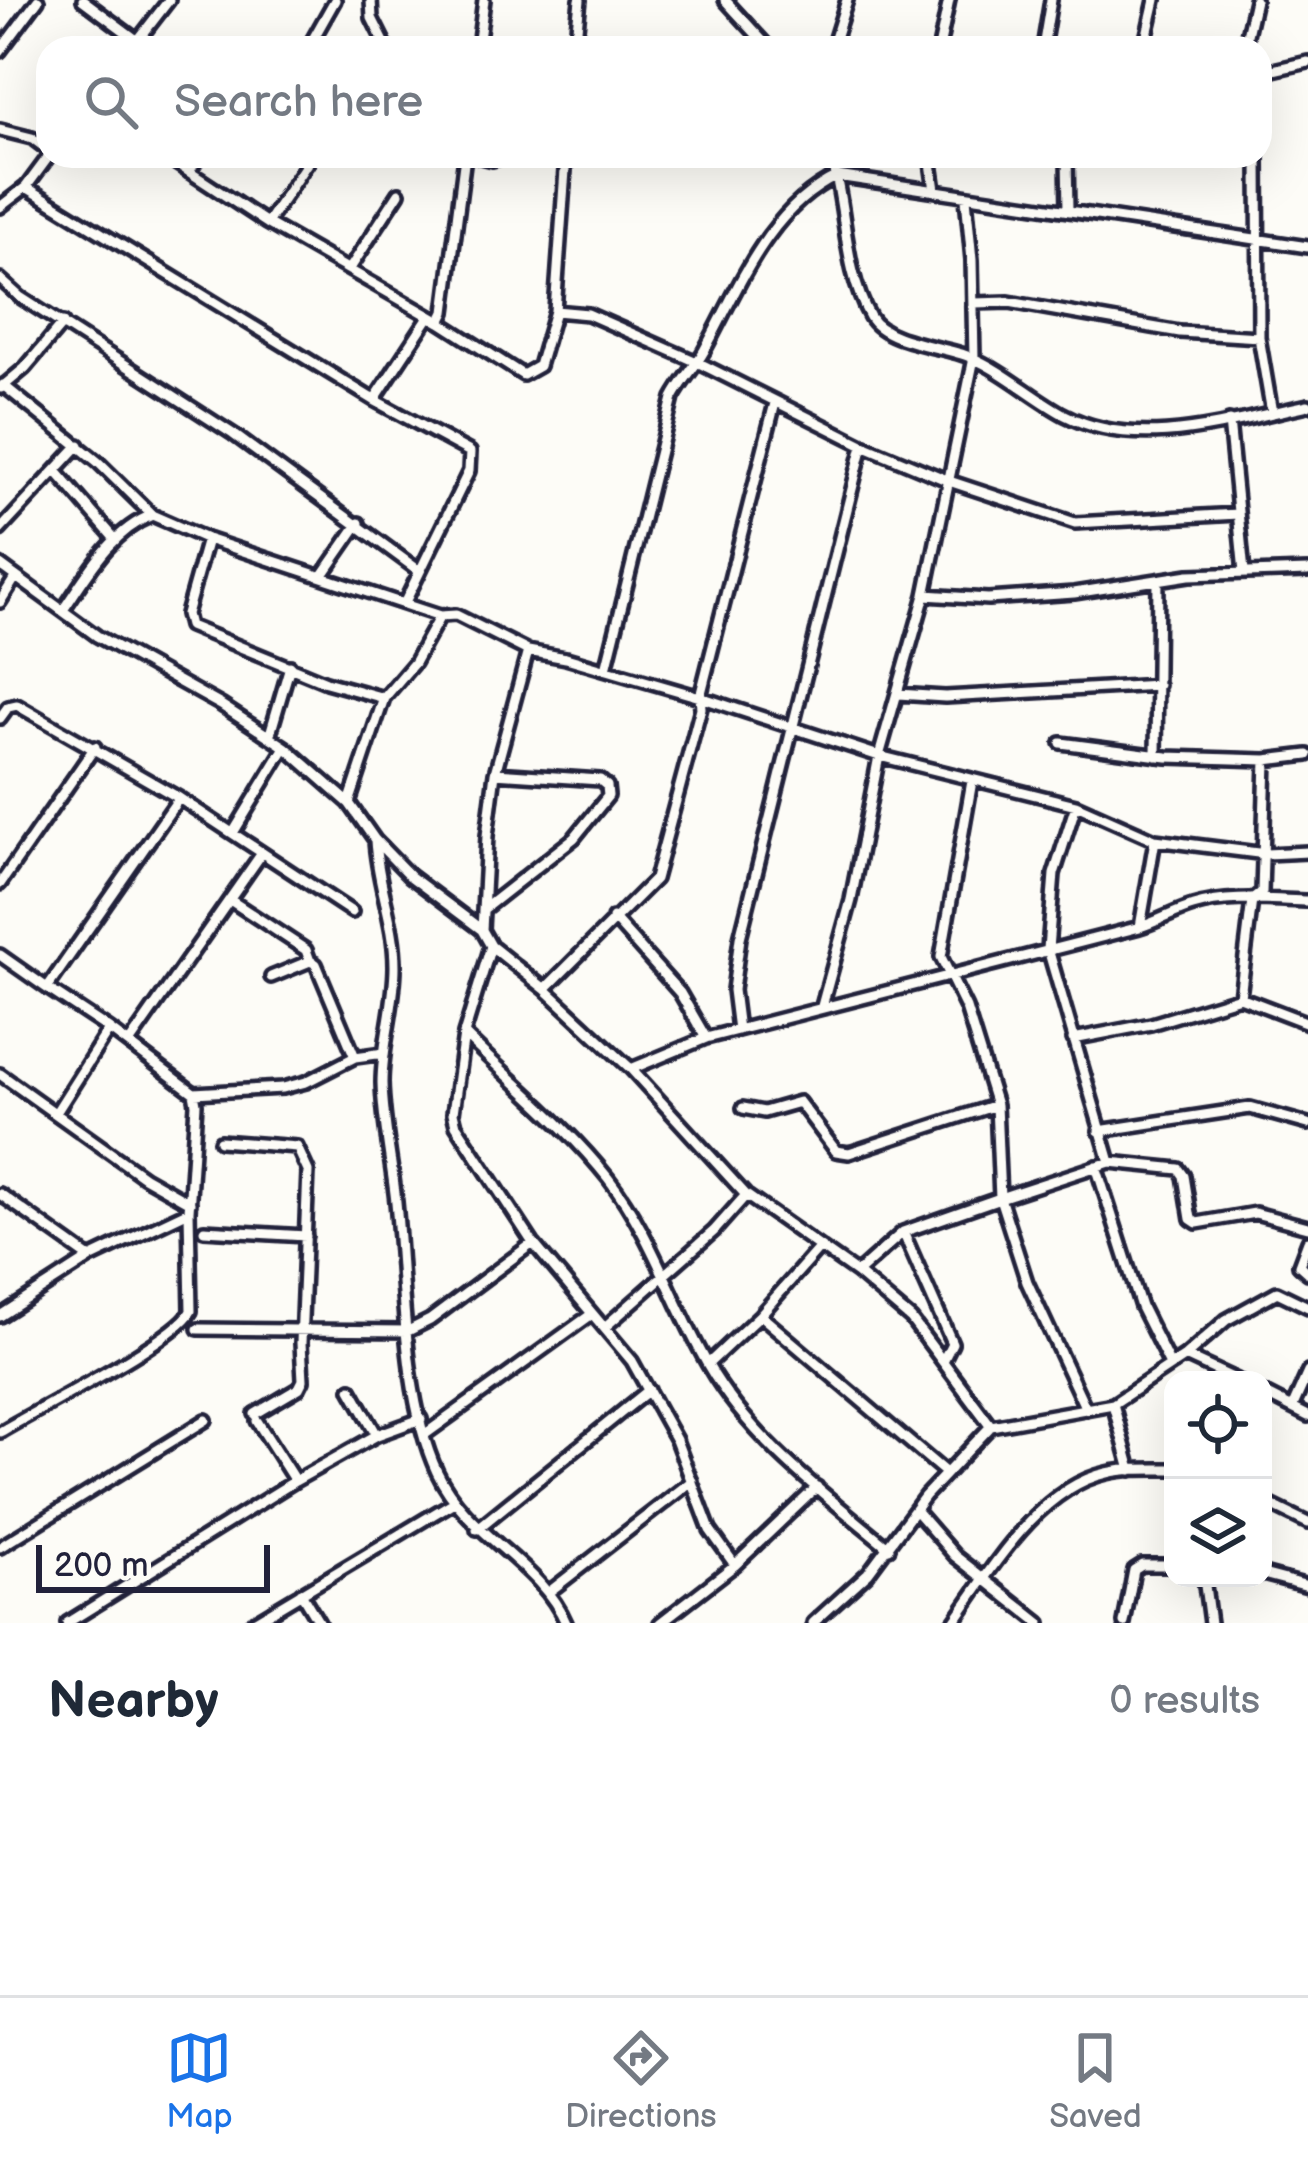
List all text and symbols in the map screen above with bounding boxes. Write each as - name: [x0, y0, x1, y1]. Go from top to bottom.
- search box: [36, 36, 1272, 168]
- icon: search: [78, 69, 144, 135]
- text: Search here: [174, 75, 423, 130]
- map controls: [1164, 1371, 1272, 1587]
- button: locate: [1164, 1371, 1272, 1479]
- button: layers: [1164, 1479, 1272, 1587]
- scale bar: [36, 1539, 270, 1592]
- text: 200 m: [54, 1546, 148, 1586]
- text: Nearby: [48, 1671, 219, 1732]
- text: 0 results: [1109, 1678, 1260, 1725]
- tab: Map: [166, 2025, 233, 2137]
- tab: Directions: [565, 2025, 717, 2137]
- tab: Saved: [1049, 2025, 1142, 2137]

